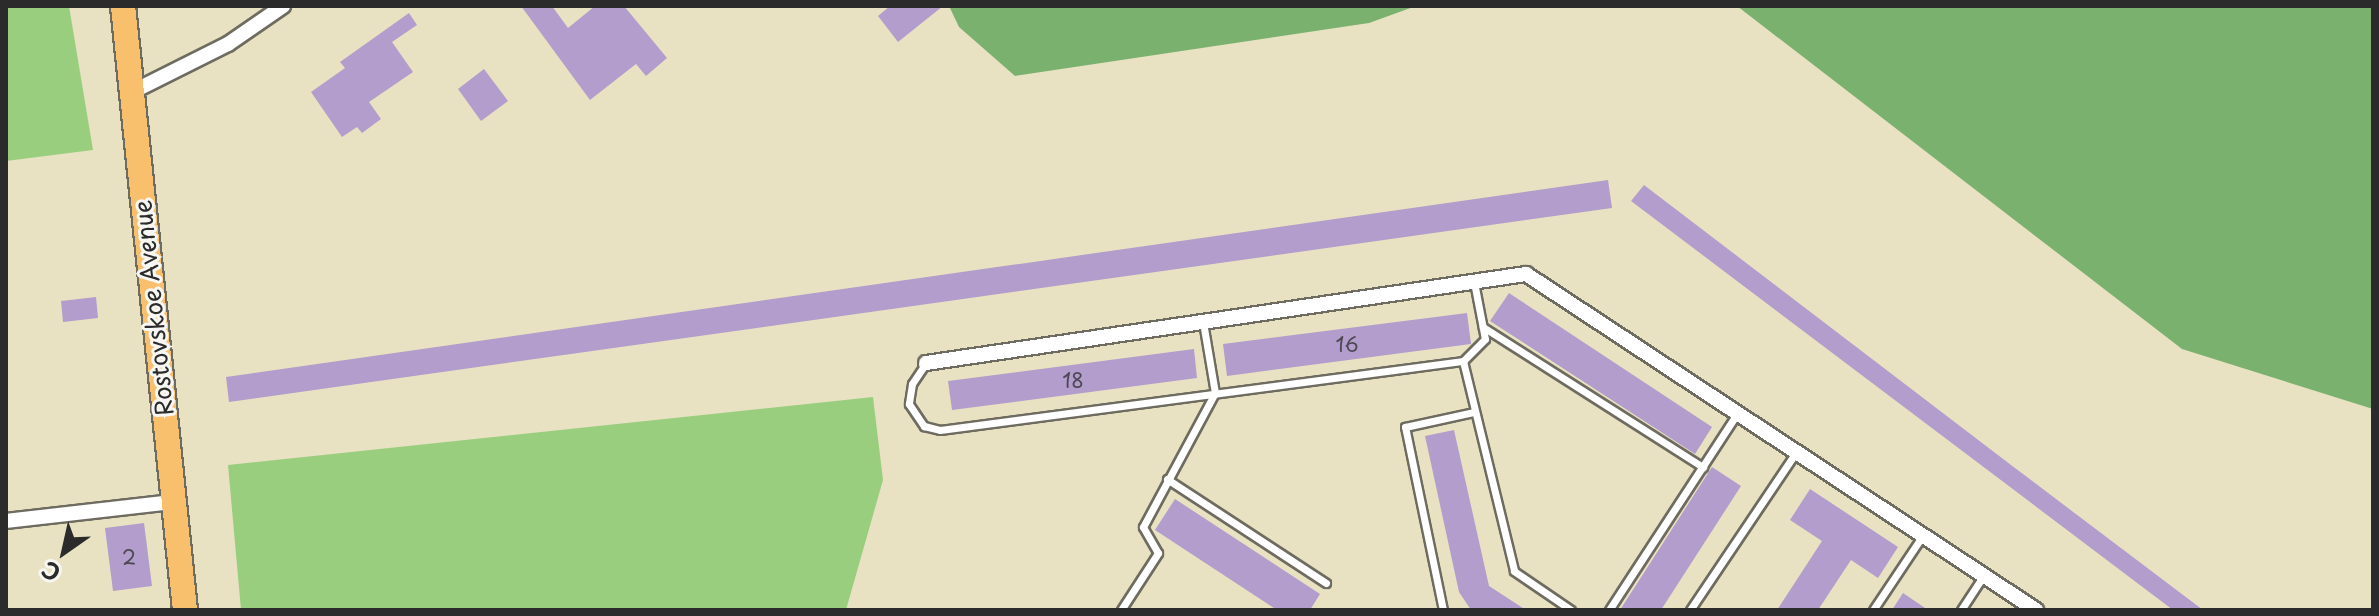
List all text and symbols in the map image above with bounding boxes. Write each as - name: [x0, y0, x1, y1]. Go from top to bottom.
- street label: Rostovskoe Avenue: [127, 199, 179, 417]
- house number: 16: [1336, 332, 1358, 356]
- house number: 18: [1062, 368, 1084, 392]
- north arrow: [24, 512, 104, 592]
- house number: 2: [122, 545, 136, 569]
- text: С: [34, 554, 66, 591]

